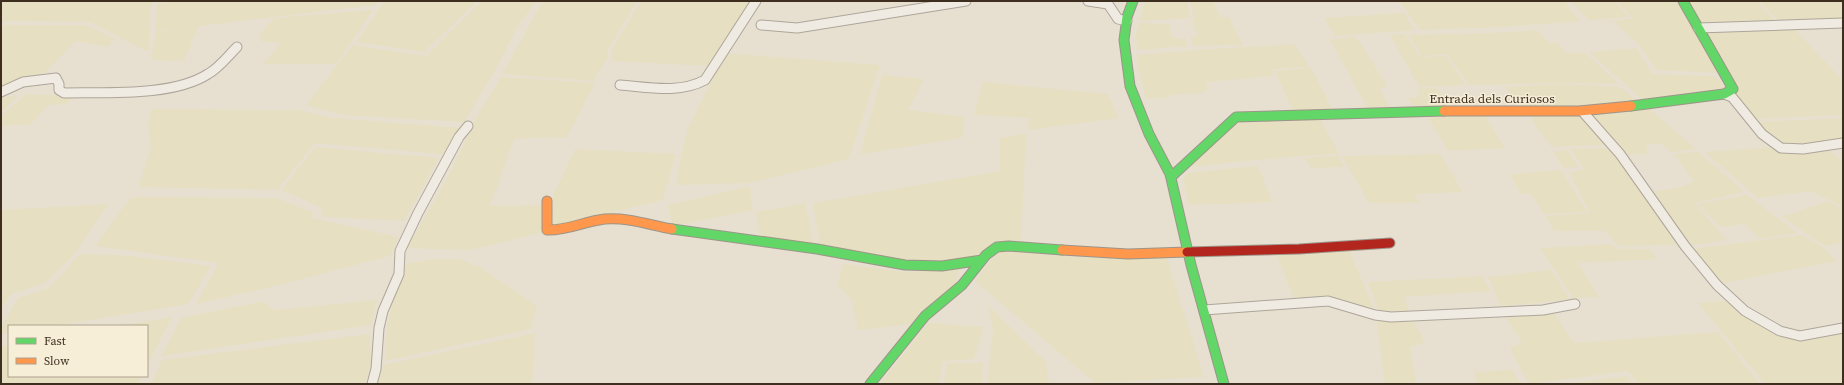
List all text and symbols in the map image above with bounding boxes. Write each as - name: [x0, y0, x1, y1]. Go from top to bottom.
- street label: Entrada dels Curiosos: [1429, 90, 1555, 107]
- legend: [8, 325, 148, 377]
- text: Fast: [44, 333, 66, 349]
- text: Slow: [44, 353, 70, 369]

